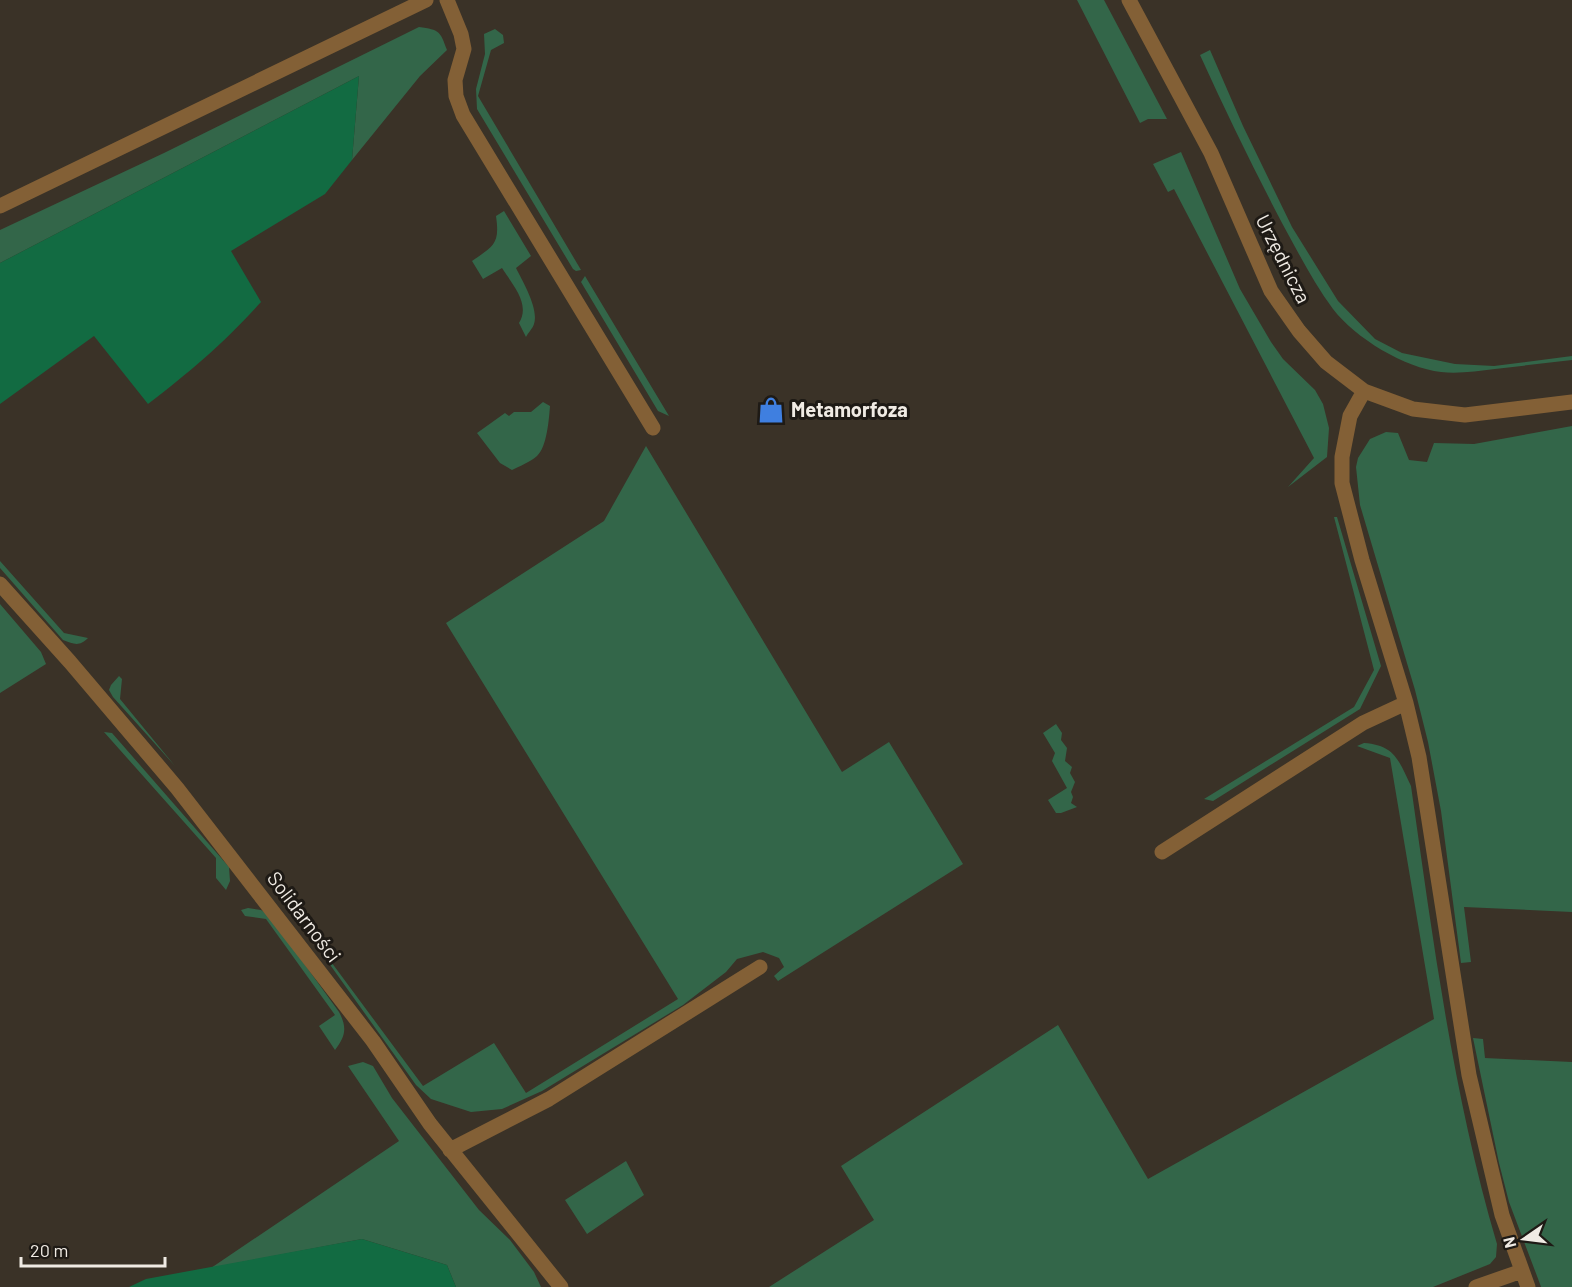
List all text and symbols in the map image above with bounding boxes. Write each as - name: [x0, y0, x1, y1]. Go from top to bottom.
- street label: Urzędnicza: [1251, 210, 1316, 307]
- shop icon: Metamorfoza: [756, 395, 786, 425]
- place label: Metamorfoza: [791, 397, 908, 421]
- street label: Solidarności: [263, 866, 347, 967]
- north arrow: [1494, 1209, 1554, 1269]
- scale bar: [21, 1230, 165, 1268]
- text: N: [1498, 1235, 1519, 1250]
- text: 20 m: [30, 1239, 68, 1261]

